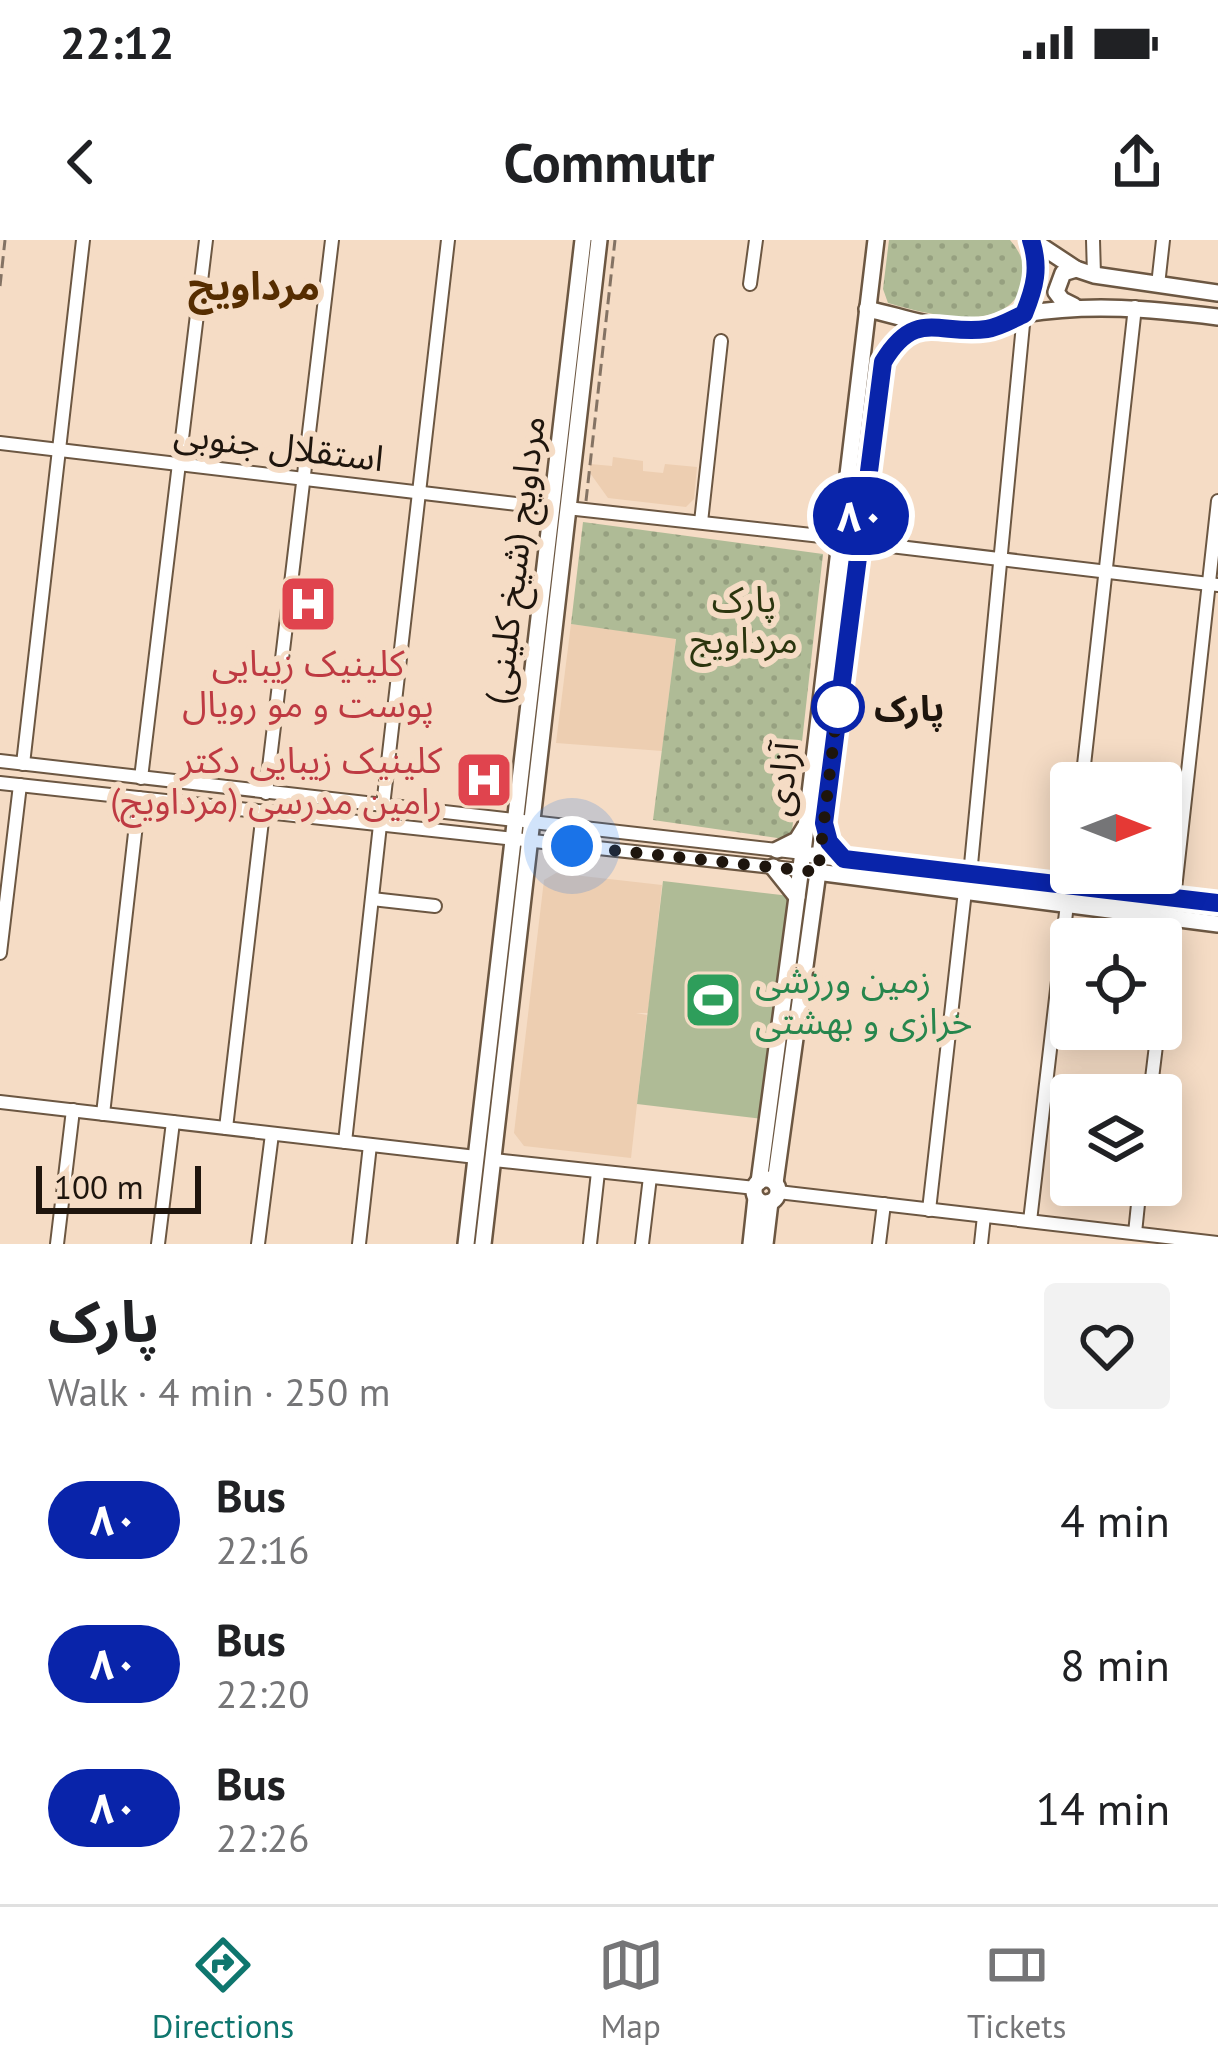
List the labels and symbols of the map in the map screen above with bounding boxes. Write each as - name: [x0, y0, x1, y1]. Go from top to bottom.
- district label: مرداویج: [188, 260, 320, 315]
- street label: استقلال جنوبی: [171, 409, 387, 481]
- street label: مرداویج (شیخ کلینی): [473, 413, 559, 707]
- line badge: ۸۰: [807, 477, 915, 555]
- hospital icon: کلینیک زیبایی پوست و مو رویال: [277, 573, 339, 635]
- park label: پارک مرداویج: [690, 575, 798, 667]
- place label: کلینیک زیبایی پوست و مو رویال: [182, 639, 434, 728]
- marker: پارک: [813, 682, 863, 732]
- place label: پارک: [874, 684, 944, 732]
- place label: کلینیک زیبایی دکتر رامین مدرسی (مرداویج): [110, 736, 443, 828]
- street label: آزادی: [754, 738, 808, 818]
- hospital icon: کلینیک زیبایی دکتر رامین مدرسی (مرداویج): [453, 749, 515, 811]
- north arrow: [1050, 762, 1182, 894]
- your location: [542, 816, 602, 876]
- place label: زمین ورزشی خرازی و بهشتی: [755, 956, 972, 1044]
- sports icon: زمین ورزشی خرازی و بهشتی: [682, 969, 744, 1031]
- scale bar: [36, 1160, 201, 1213]

